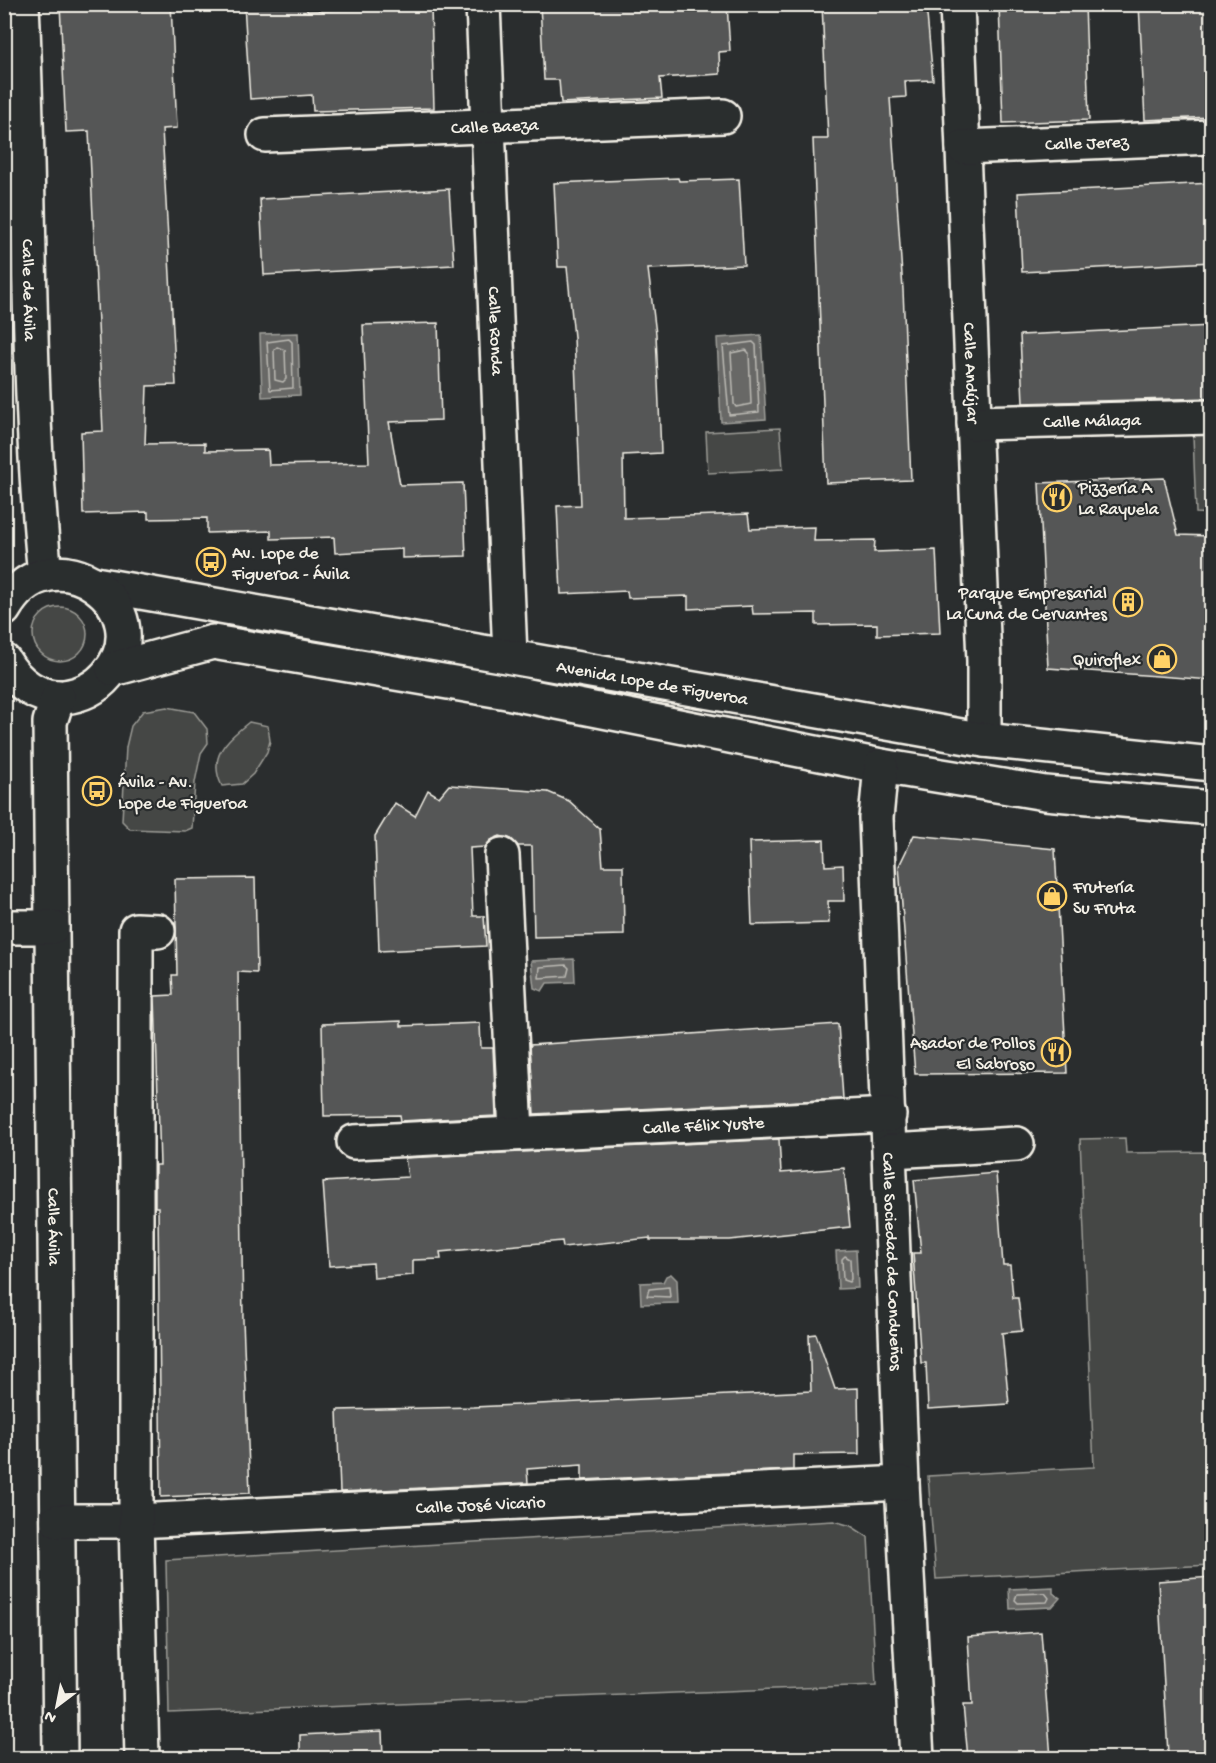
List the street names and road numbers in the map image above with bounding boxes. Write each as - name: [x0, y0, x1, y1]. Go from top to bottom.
- street label: Calle Baeza: [451, 116, 540, 140]
- street label: Calle Jerez: [1045, 132, 1130, 157]
- street label: Calle de Ávila: [16, 239, 39, 342]
- street label: Calle Ronda: [482, 286, 506, 377]
- street label: Calle Andújar: [957, 322, 982, 425]
- street label: Calle Málaga: [1043, 411, 1142, 434]
- street label: Avenida Lope de Figueroa: [554, 657, 751, 712]
- street label: Calle Félix Yuste: [642, 1113, 766, 1140]
- street label: Calle Sociedad de Condueños: [876, 1152, 906, 1372]
- street label: Calle Ávila: [41, 1188, 64, 1267]
- street label: Calle José Vicario: [415, 1493, 546, 1520]

